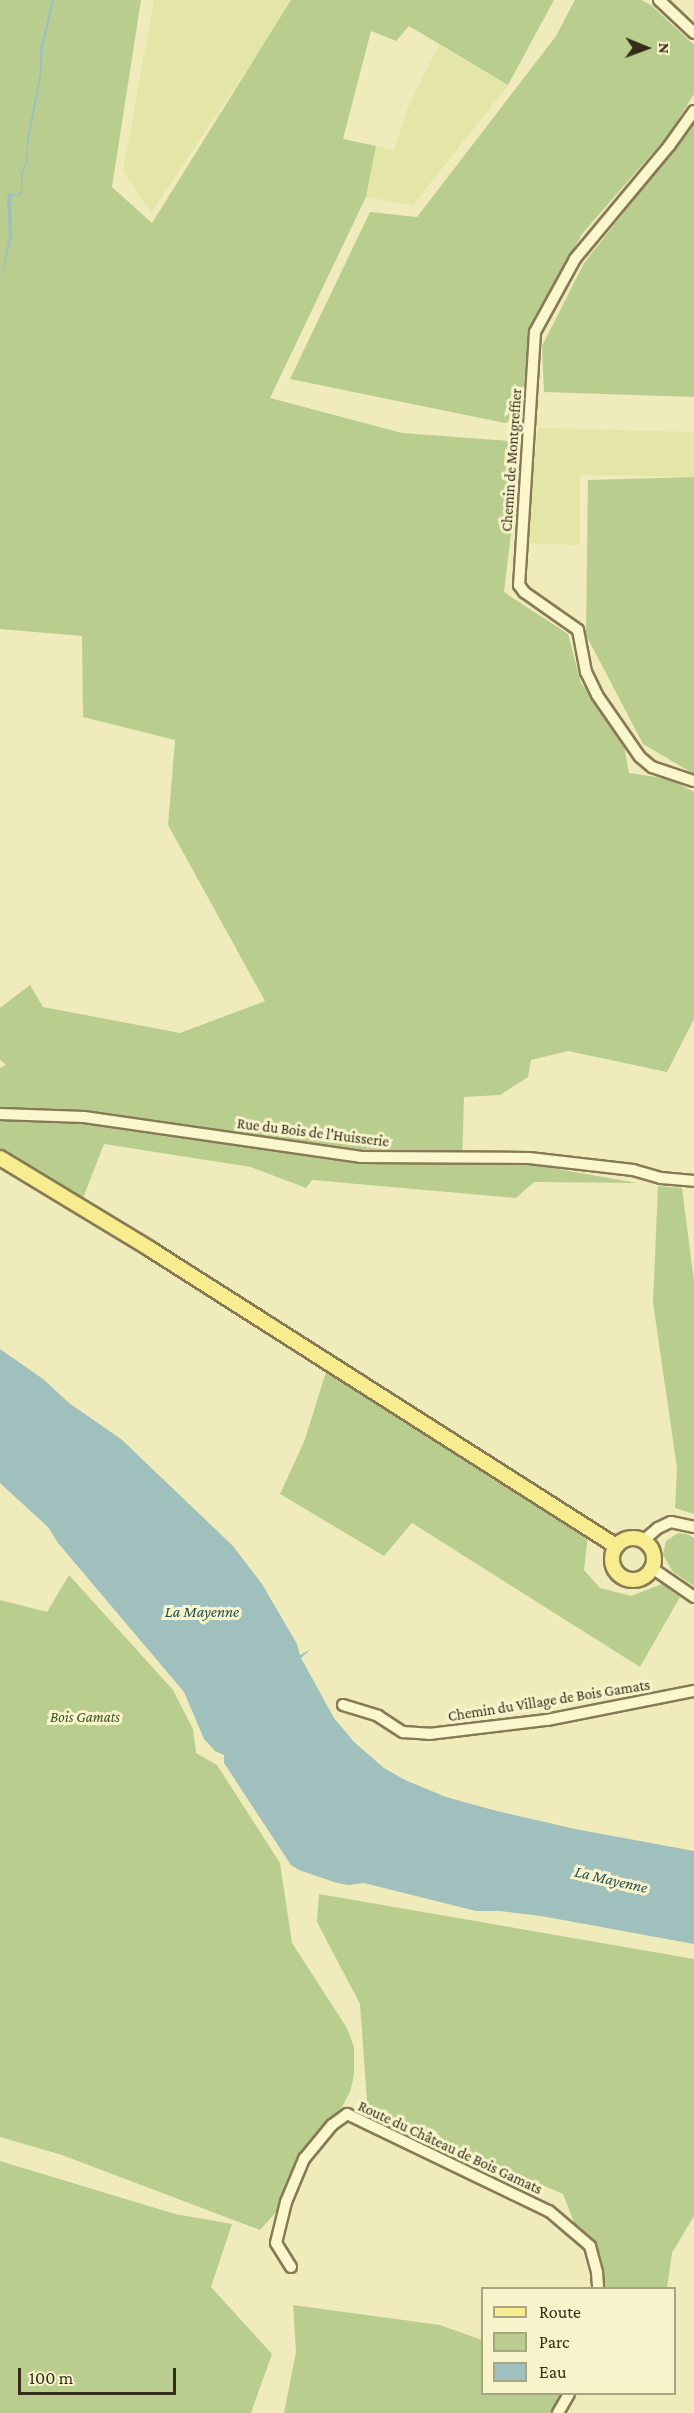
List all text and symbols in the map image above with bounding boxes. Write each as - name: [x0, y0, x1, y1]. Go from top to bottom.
- north arrow: [616, 18, 676, 78]
- text: N: [656, 43, 673, 54]
- street label: Chemin de Montgreffier: [498, 388, 526, 532]
- street label: Rue du Bois de l'Huisserie: [236, 1115, 390, 1151]
- water label: La Mayenne: [165, 1602, 239, 1622]
- street label: Chemin du Village de Bois Gamats: [447, 1676, 651, 1726]
- park label: Bois Gamats: [50, 1709, 120, 1727]
- water label: La Mayenne: [573, 1862, 649, 1898]
- street label: Route du Château de Bois Gamats: [355, 2097, 545, 2199]
- legend: [481, 2287, 676, 2395]
- text: Route: [539, 2302, 581, 2322]
- text: Parc: [539, 2332, 570, 2352]
- scale bar: [21, 2356, 178, 2394]
- text: Eau: [539, 2362, 567, 2382]
- text: 100 m: [29, 2368, 73, 2388]

